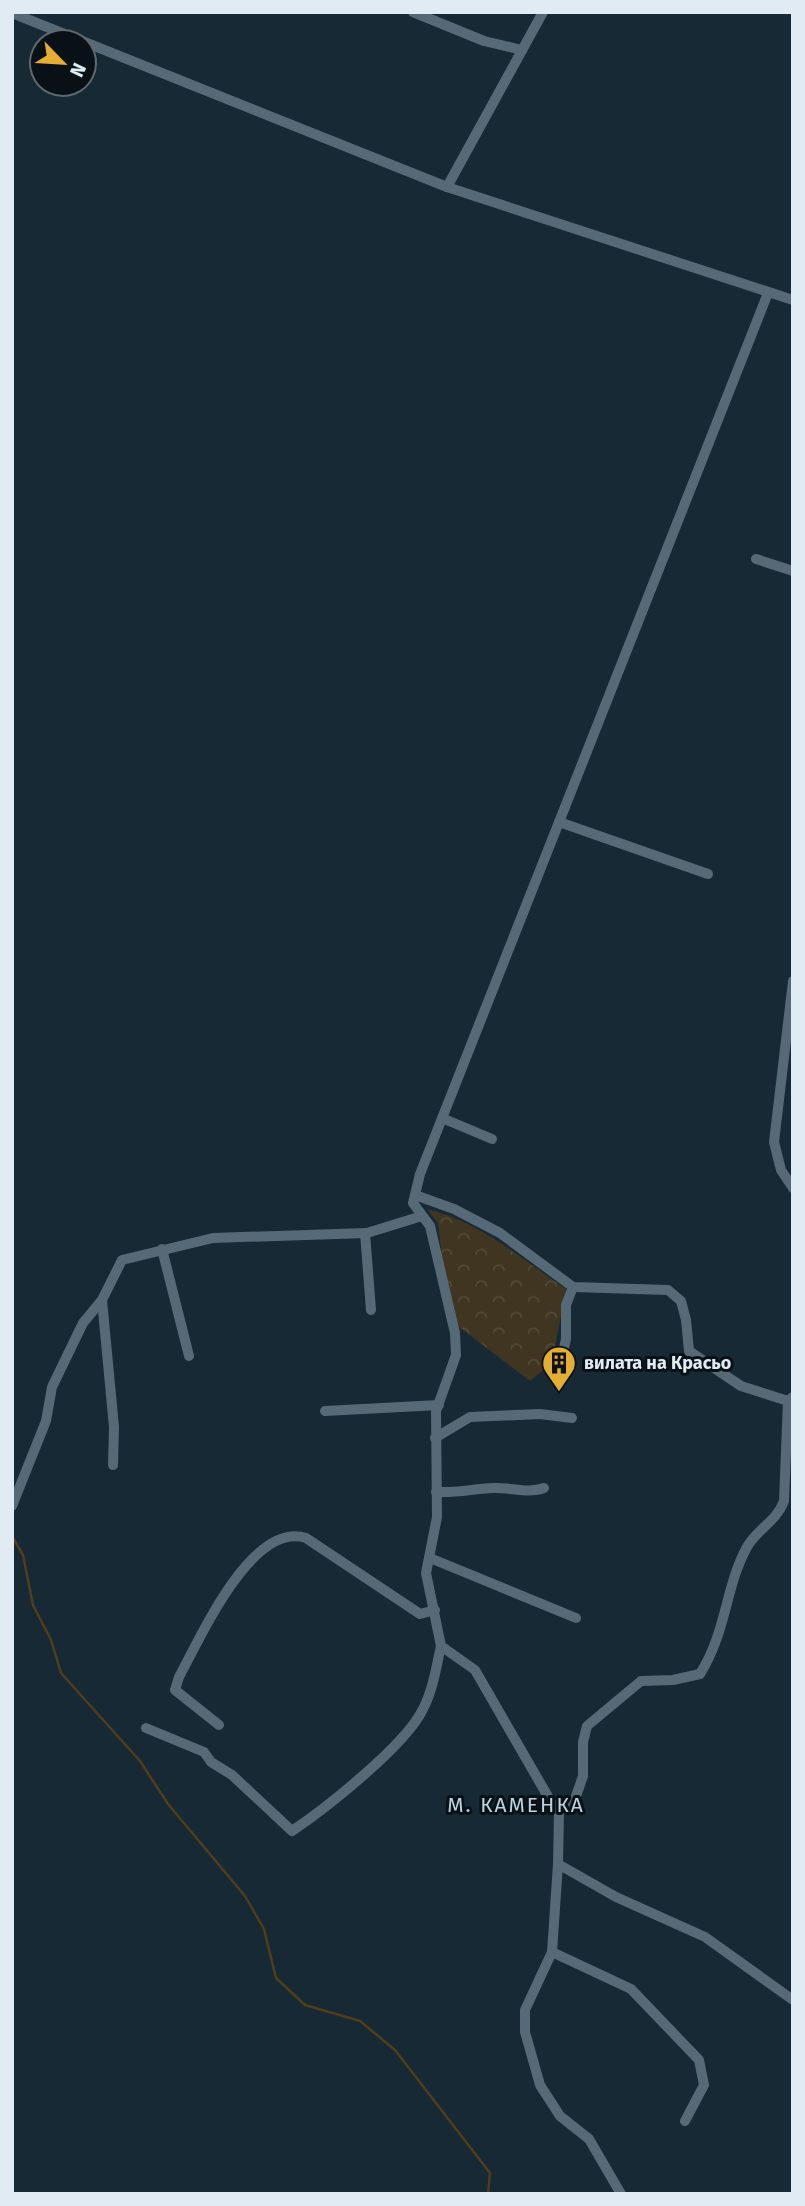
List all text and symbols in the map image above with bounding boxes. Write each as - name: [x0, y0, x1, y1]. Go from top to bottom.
- north arrow: [28, 28, 98, 98]
- text: N: [65, 59, 91, 81]
- building icon: вилата на Красьо: [540, 1344, 578, 1393]
- place label: вилата на Красьо: [584, 1352, 731, 1374]
- district label: М. КАМЕНКА: [447, 1792, 585, 1818]

